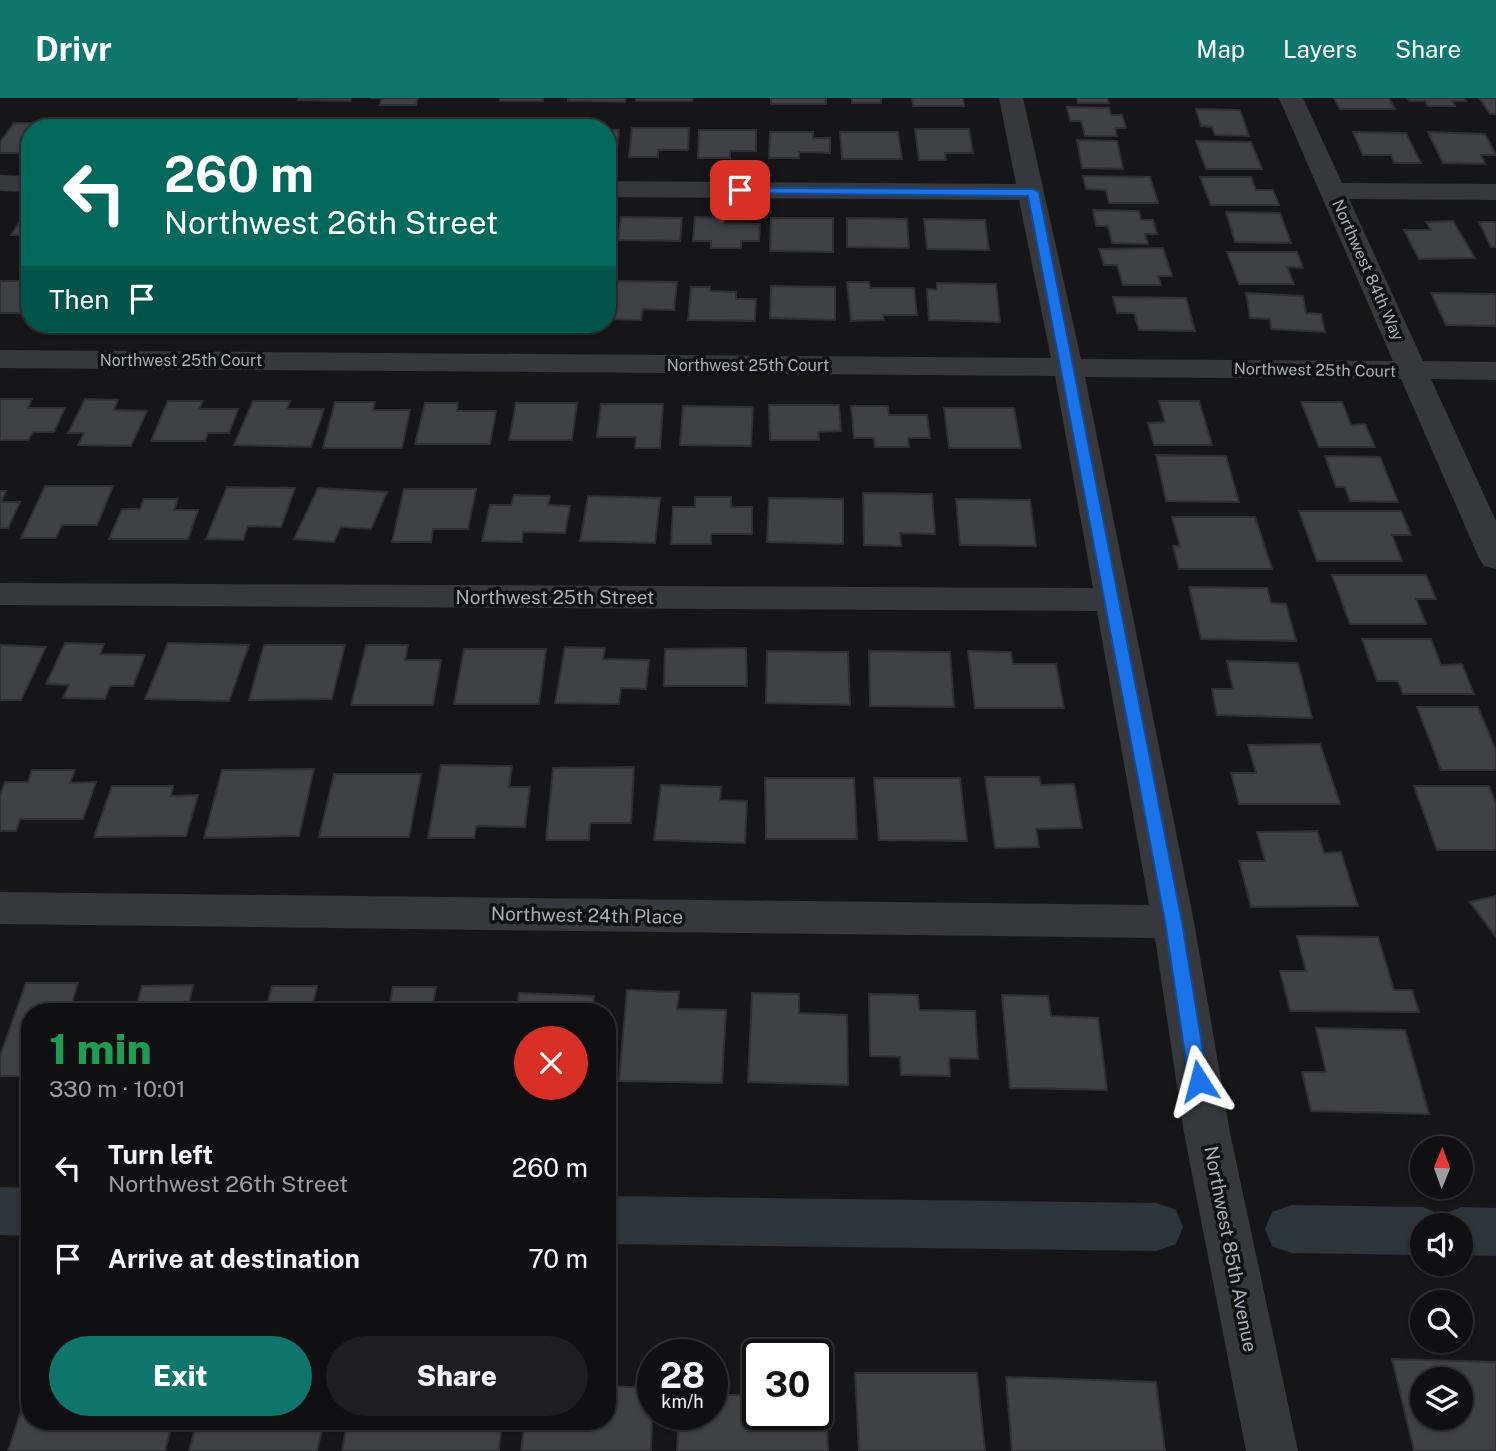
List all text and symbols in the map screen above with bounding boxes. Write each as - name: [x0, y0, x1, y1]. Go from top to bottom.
- text: Drivr: [35, 30, 112, 68]
- text: Map: [1196, 35, 1245, 63]
- text: Layers: [1283, 35, 1357, 63]
- text: Share: [1395, 35, 1461, 63]
- text: 260 m: [164, 145, 314, 203]
- icon: left: [49, 147, 140, 238]
- pin: [710, 160, 770, 220]
- icon: arrive: [721, 171, 759, 209]
- street label: Northwest 84th Way: [1328, 196, 1408, 344]
- text: Northwest 26th Street: [164, 204, 498, 241]
- icon: arrive: [123, 280, 161, 318]
- text: Then: [49, 284, 109, 315]
- street label: Northwest 25th Court: [100, 351, 262, 370]
- street label: Northwest 25th Court: [667, 356, 829, 375]
- street label: Northwest 25th Court: [1234, 359, 1396, 381]
- street label: Northwest 25th Street: [456, 586, 654, 608]
- street label: Northwest 24th Place: [491, 902, 683, 928]
- text: 1 min: [49, 1024, 152, 1073]
- button: close: [514, 1026, 588, 1100]
- position arrow: [1162, 1044, 1236, 1118]
- text: 330 m · 10:01: [49, 1075, 186, 1102]
- north arrow: [1410, 1136, 1474, 1199]
- map controls: [1410, 1136, 1473, 1430]
- text: Turn left: [108, 1139, 213, 1170]
- street label: Northwest 85th Avenue: [1200, 1144, 1262, 1354]
- icon: left: [49, 1149, 87, 1187]
- text: 260 m: [512, 1152, 588, 1183]
- text: Northwest 26th Street: [108, 1170, 348, 1197]
- button: sound: [1410, 1213, 1473, 1276]
- icon: arrive: [49, 1240, 87, 1278]
- text: Arrive at destination: [108, 1243, 360, 1274]
- text: 70 m: [528, 1243, 588, 1274]
- button: search: [1410, 1290, 1473, 1353]
- button: Exit: [49, 1336, 312, 1416]
- button: Share: [326, 1336, 588, 1416]
- speed limit sign: 30: [742, 1339, 833, 1430]
- text: 28: [660, 1355, 705, 1396]
- button: layers: [1410, 1367, 1473, 1430]
- text: km/h: [661, 1391, 704, 1412]

